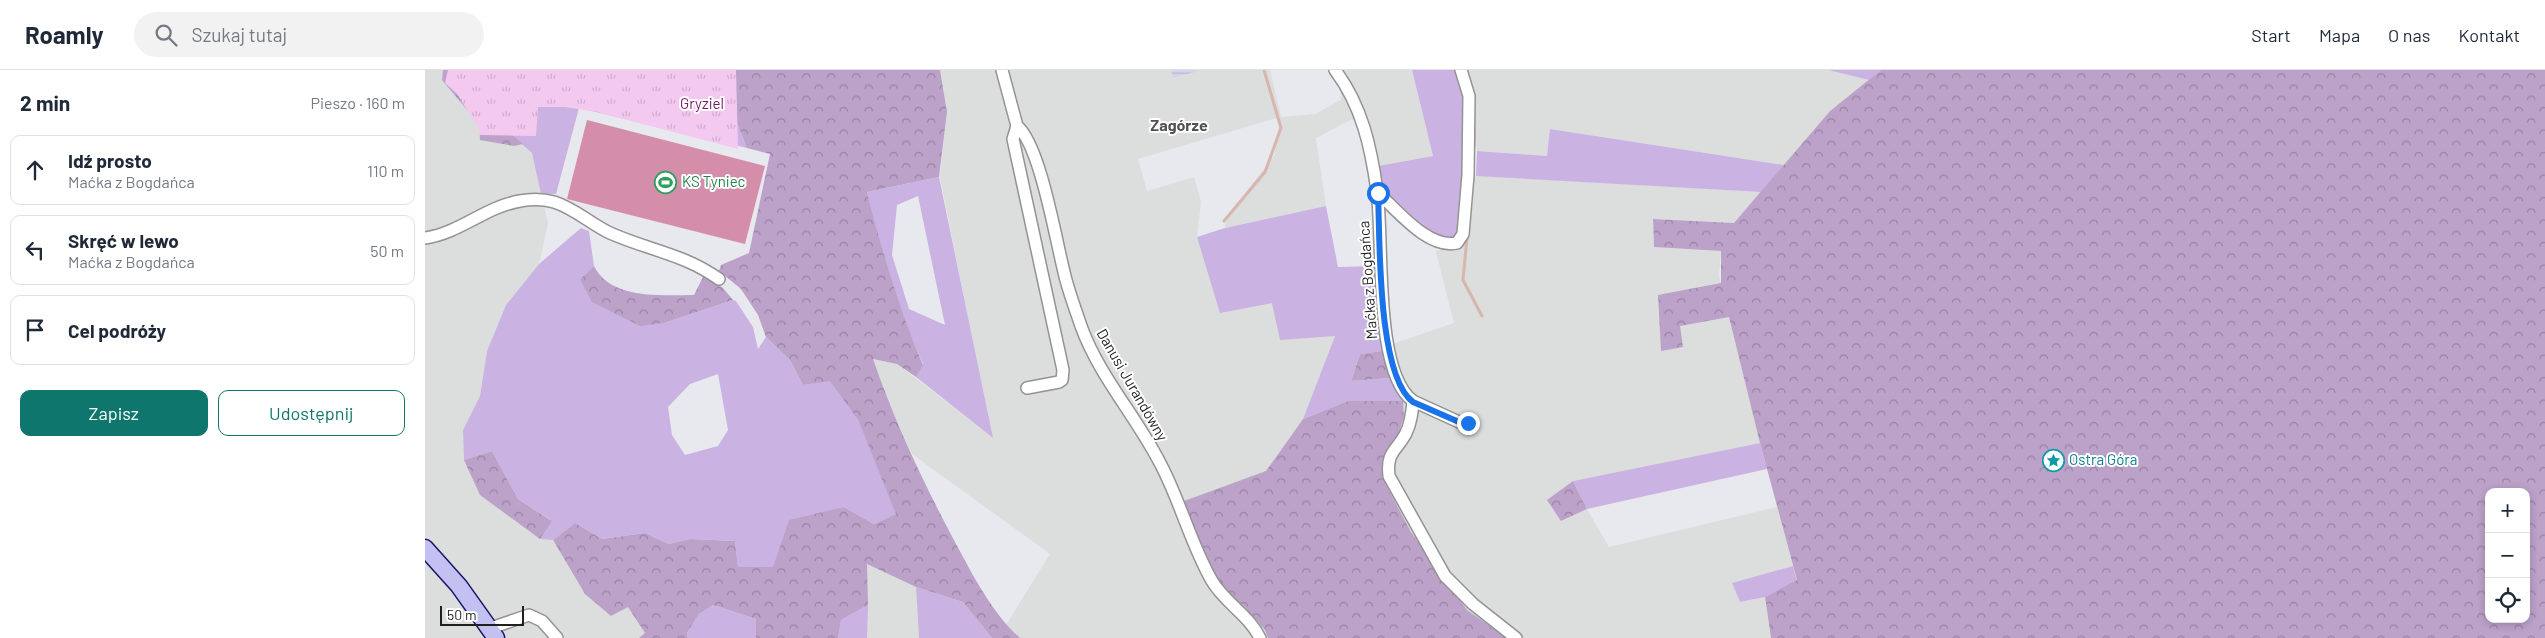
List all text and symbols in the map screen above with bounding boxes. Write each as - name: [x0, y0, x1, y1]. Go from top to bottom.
- search box: [134, 12, 484, 57]
- text: Roamly: [25, 20, 104, 49]
- icon: search: [152, 21, 180, 49]
- text: Szukaj tutaj: [192, 23, 287, 46]
- text: Start: [2251, 24, 2291, 46]
- text: Mapa: [2319, 24, 2360, 46]
- text: O nas: [2388, 24, 2430, 46]
- text: Kontakt: [2458, 24, 2520, 46]
- text: 2 min: [20, 90, 70, 115]
- text: Pieszo · 160 m: [310, 93, 405, 112]
- park label: Gryziel: [680, 94, 724, 112]
- district label: Zagórze: [1150, 115, 1208, 134]
- text: Idź prosto: [68, 149, 152, 172]
- icon: ahead: [21, 156, 49, 184]
- text: 110 m: [367, 161, 404, 180]
- sports icon: KS Tyniec: [654, 170, 678, 194]
- text: Maćka z Bogdańca: [68, 172, 195, 191]
- place label: KS Tyniec: [682, 172, 746, 190]
- route start: [1367, 182, 1390, 205]
- street label: Maćka z Bogdańca: [1354, 220, 1380, 340]
- text: Skręć w lewo: [68, 229, 179, 252]
- icon: left: [21, 236, 49, 264]
- text: 50 m: [370, 241, 404, 260]
- text: Maćka z Bogdańca: [68, 252, 195, 271]
- icon: arrive: [21, 316, 49, 344]
- text: Cel podróży: [68, 319, 166, 342]
- street label: Danusi Jurandówny: [1093, 325, 1172, 444]
- button: Zapisz: [20, 390, 208, 436]
- button: Udostępnij: [218, 390, 405, 436]
- route end: [1457, 412, 1480, 435]
- place icon: Ostra Góra: [2041, 448, 2065, 472]
- place label: Ostra Góra: [2069, 450, 2137, 468]
- map controls: [2485, 488, 2530, 623]
- button: +: [2485, 488, 2530, 533]
- button: −: [2485, 533, 2530, 578]
- button: locate: [2485, 578, 2530, 623]
- scale bar: [440, 603, 524, 626]
- text: 50 m: [447, 606, 476, 623]

